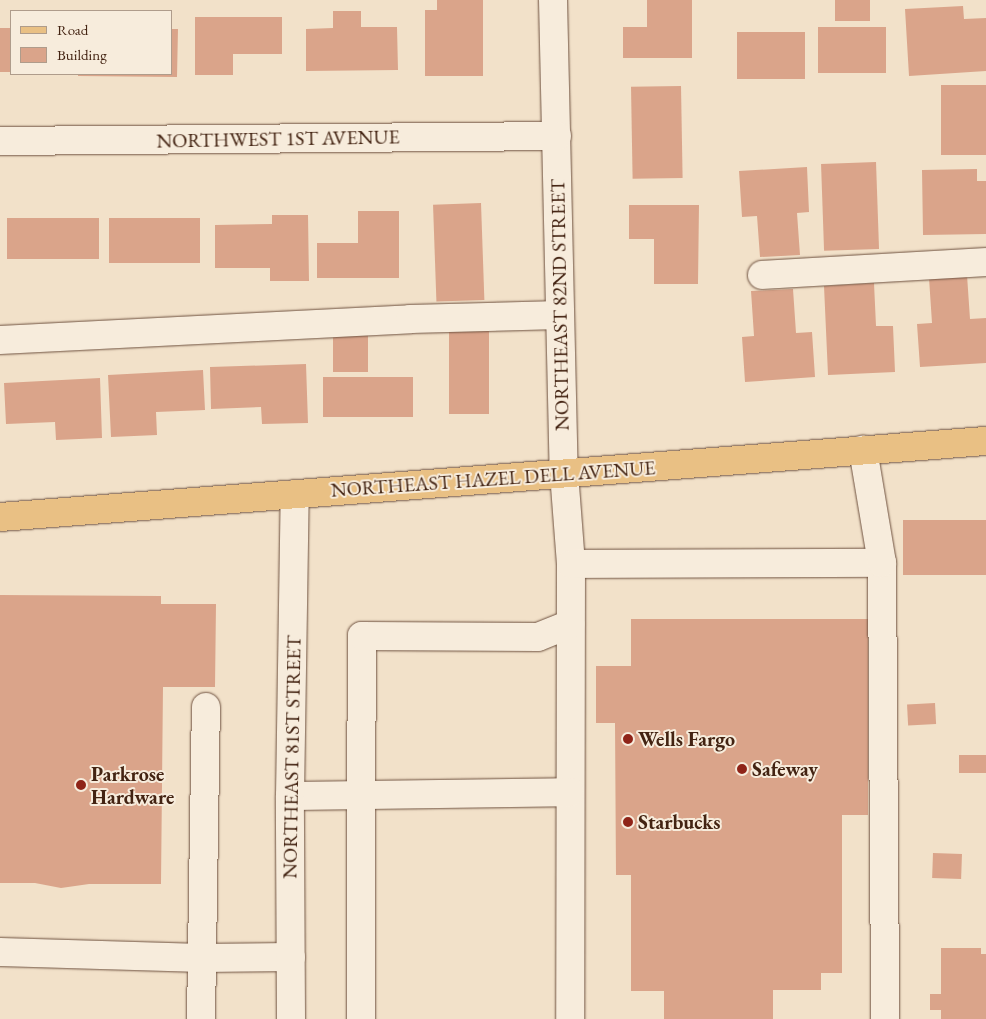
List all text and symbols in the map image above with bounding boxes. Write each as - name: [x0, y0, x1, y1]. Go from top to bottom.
- legend: [10, 10, 172, 75]
- text: Road: [57, 20, 88, 39]
- text: Building: [57, 45, 107, 64]
- street label: NORTHWEST 1ST AVENUE: [156, 125, 400, 153]
- street label: NORTHEAST 82ND STREET: [546, 179, 574, 431]
- street label: NORTHEAST HAZEL DELL AVENUE: [330, 456, 656, 502]
- street label: NORTHEAST 81ST STREET: [278, 635, 306, 879]
- place label: Wells Fargo: [638, 727, 735, 751]
- marker: Wells Fargo: [622, 733, 634, 745]
- place label: Safeway: [752, 757, 818, 781]
- place label: Parkrose Hardware: [91, 762, 174, 809]
- marker: Safeway: [736, 763, 748, 775]
- marker: Parkrose Hardware: [75, 779, 87, 791]
- place label: Starbucks: [638, 810, 720, 834]
- marker: Starbucks: [622, 816, 634, 828]

